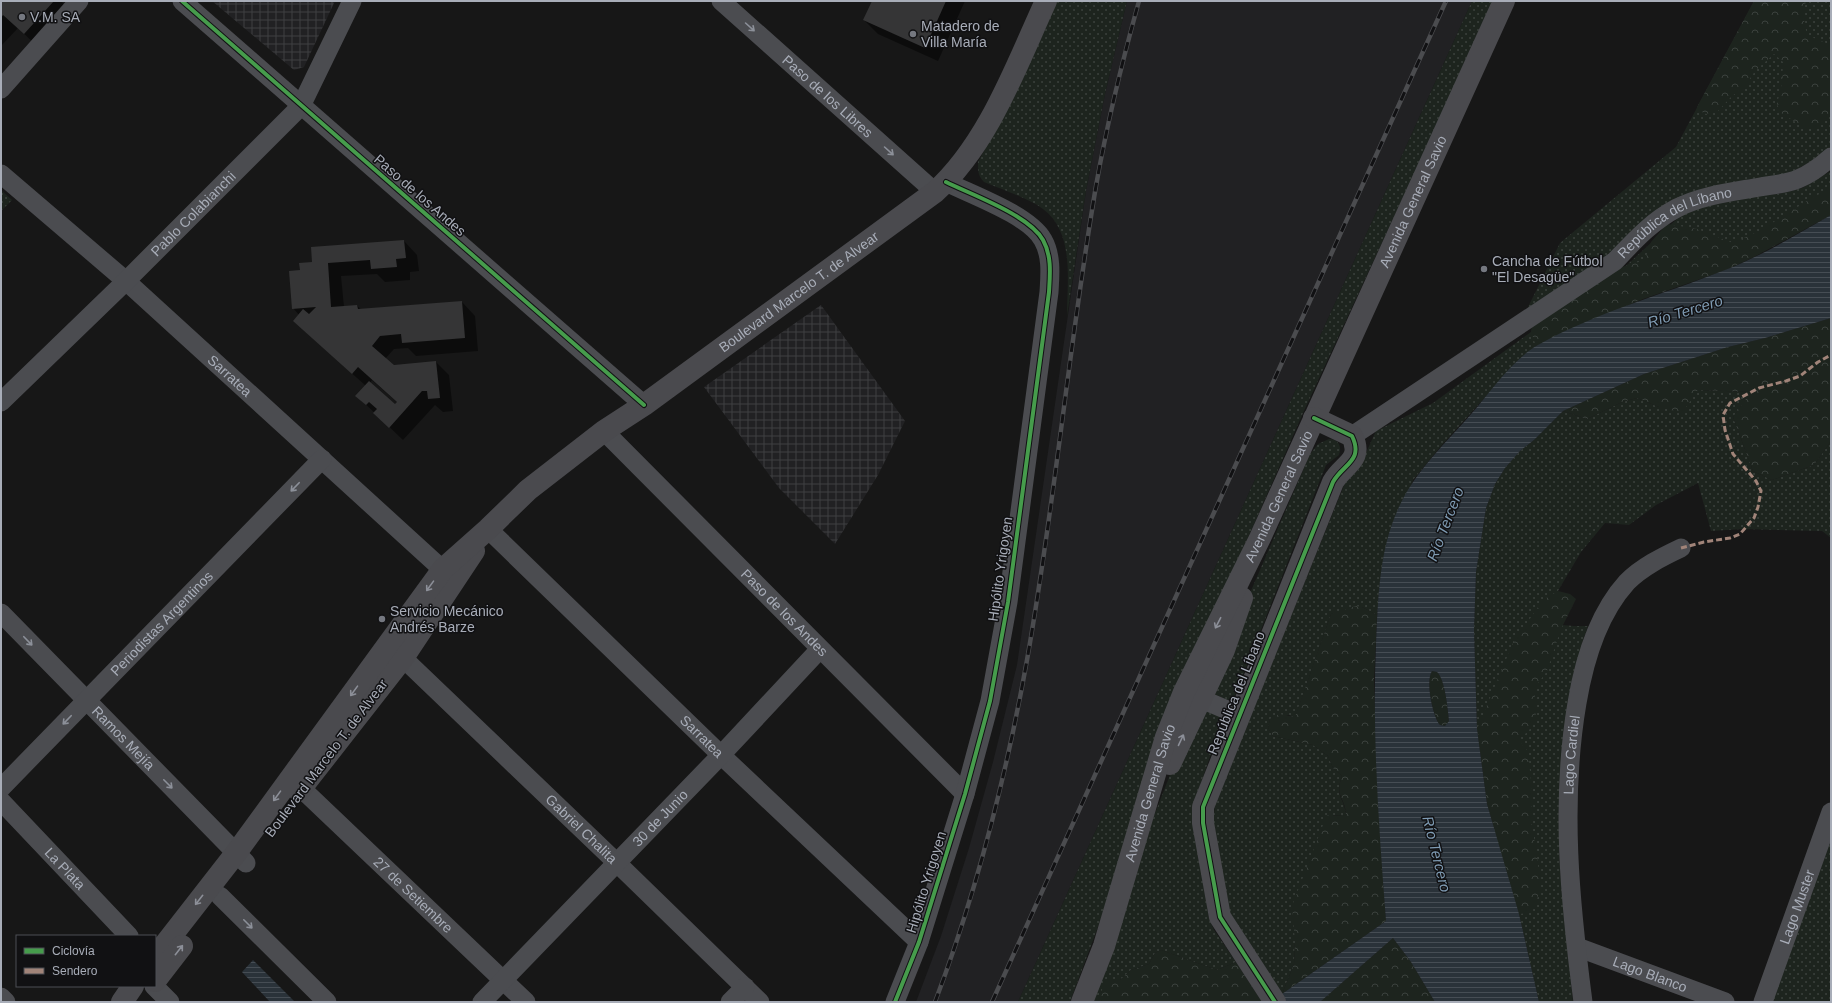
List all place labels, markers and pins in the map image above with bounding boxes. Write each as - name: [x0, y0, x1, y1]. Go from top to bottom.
- place label: V.M. SA: [30, 9, 81, 25]
- marker: V.M. SA: [17, 12, 27, 22]
- place label: Matadero de Villa María: [921, 18, 1000, 50]
- marker: Matadero de Villa María: [908, 29, 918, 39]
- place label: Cancha de Fútbol "El Desagüe": [1492, 253, 1603, 285]
- marker: Cancha de Fútbol "El Desagüe": [1479, 264, 1489, 274]
- place label: Servicio Mecánico Andrés Barze: [390, 603, 504, 635]
- marker: Servicio Mecánico Andrés Barze: [377, 614, 387, 624]

